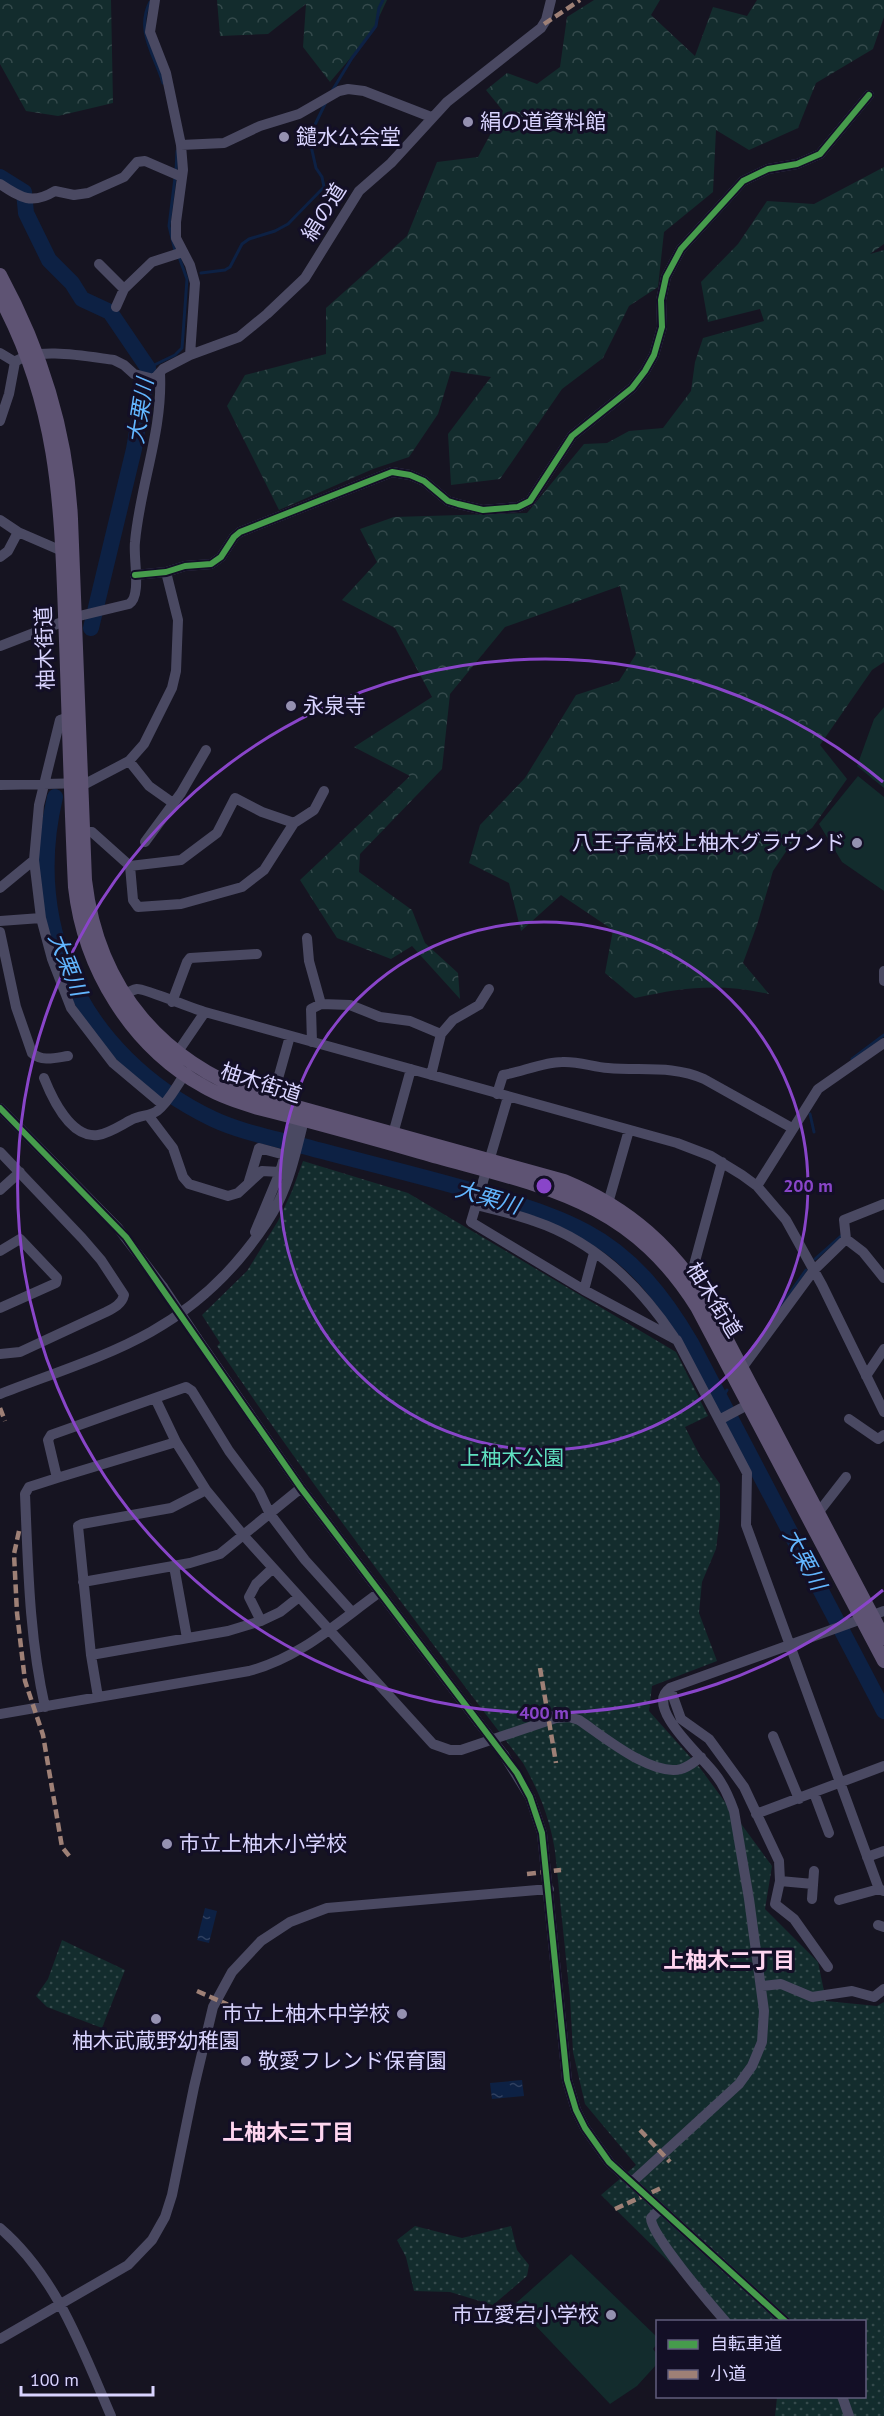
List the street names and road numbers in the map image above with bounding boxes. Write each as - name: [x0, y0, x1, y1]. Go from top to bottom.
- street label: 絹の道: [295, 178, 352, 246]
- street label: 柚木街道: [30, 606, 59, 690]
- street label: 柚木街道: [217, 1057, 305, 1108]
- street label: 柚木街道: [681, 1257, 748, 1343]

